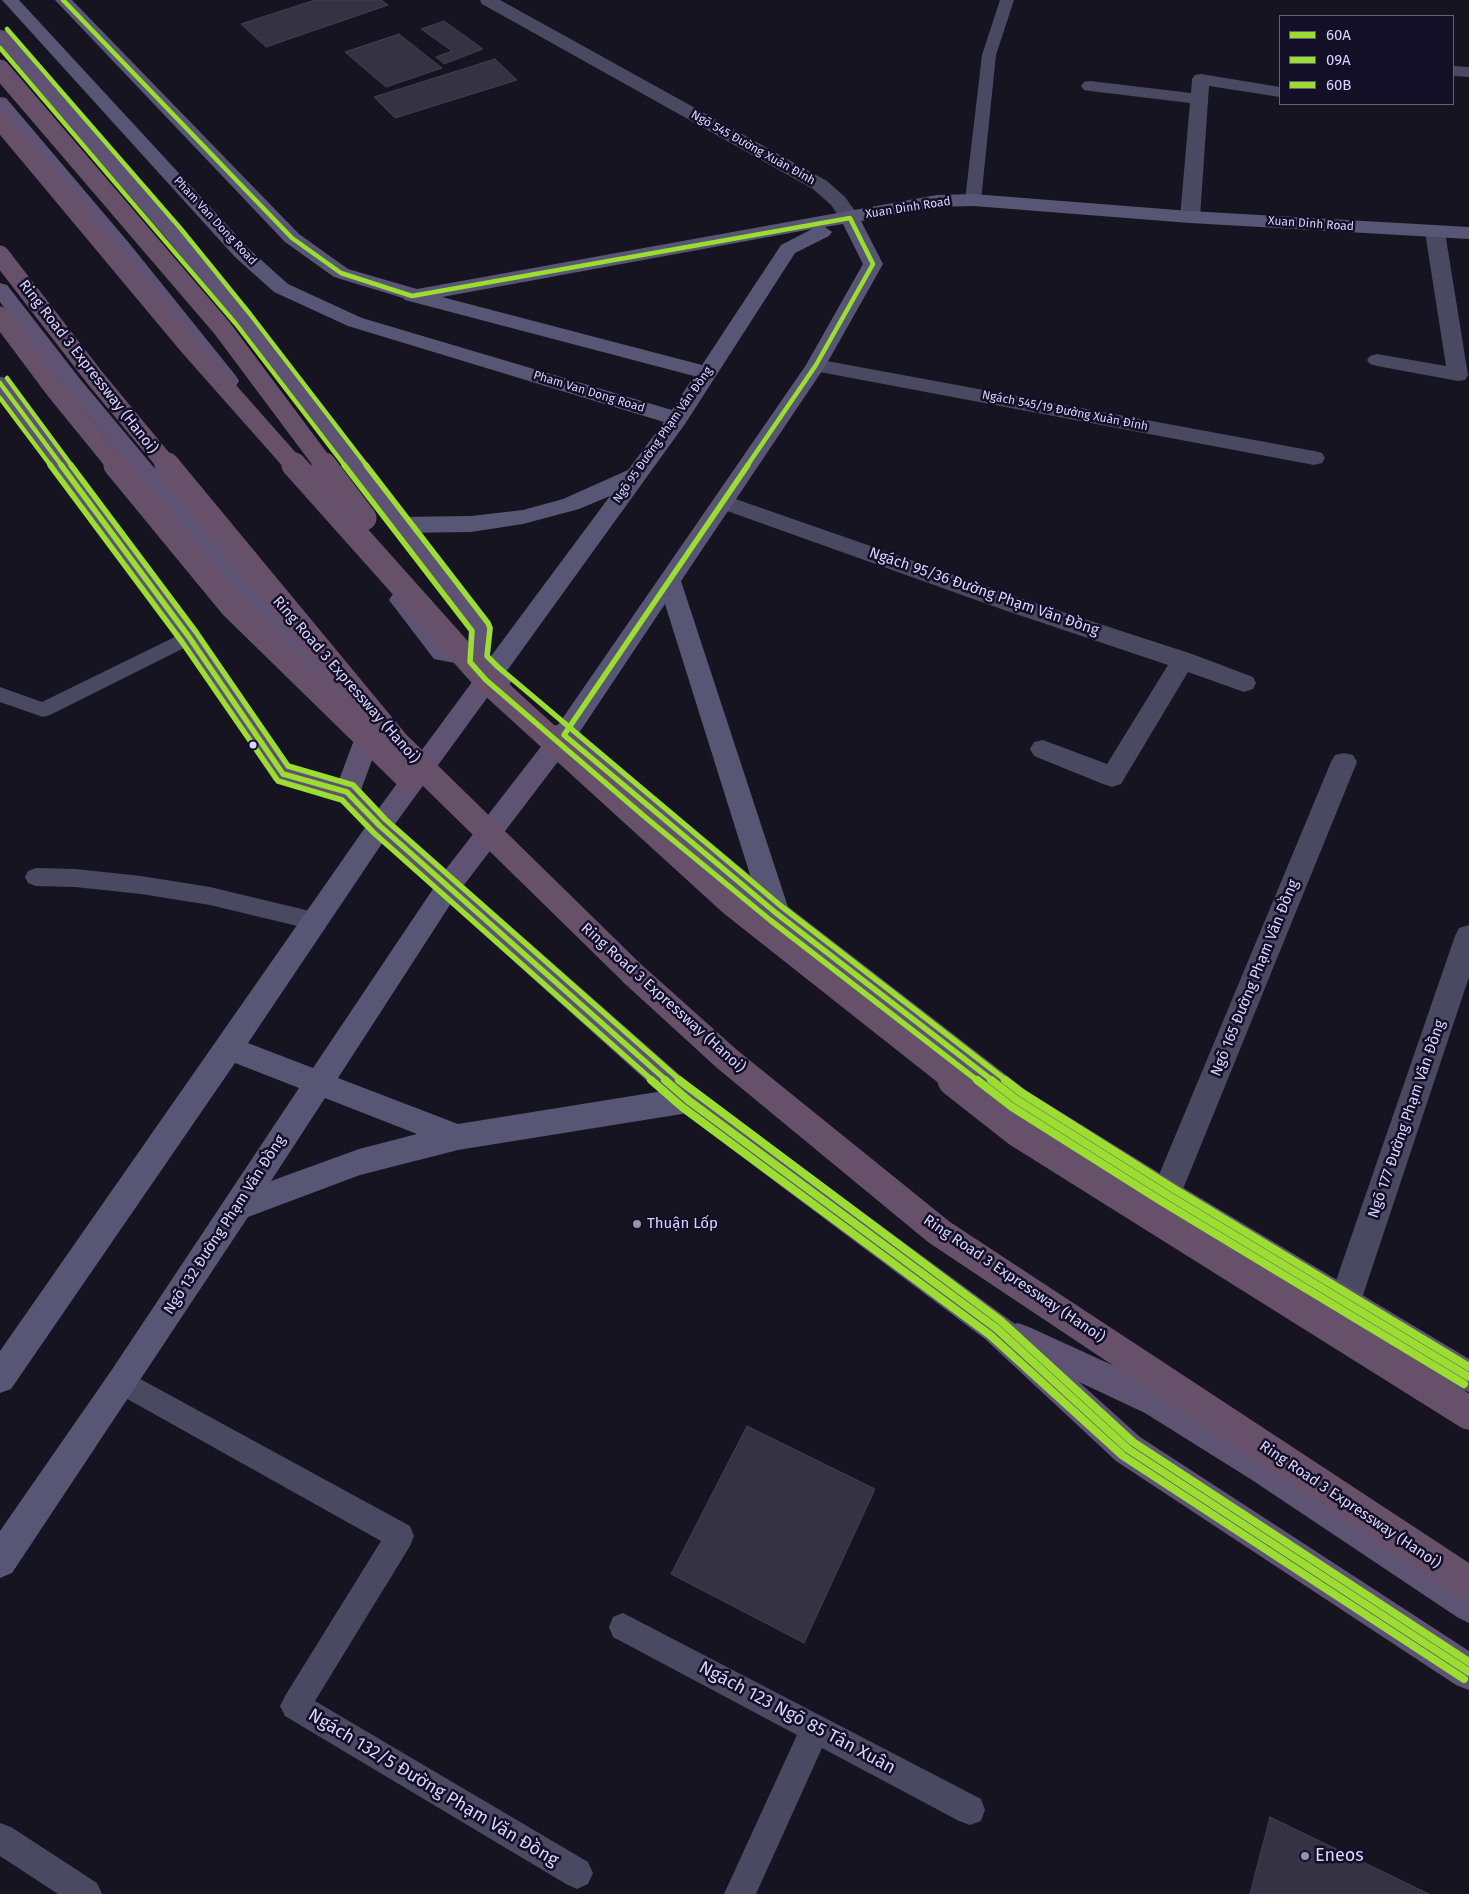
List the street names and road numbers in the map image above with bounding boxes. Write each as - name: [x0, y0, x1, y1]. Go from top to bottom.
- street label: Ngõ 545 Đường Xuân Đỉnh: [688, 108, 818, 188]
- street label: Pham Van Dong Road: [170, 174, 260, 268]
- street label: Xuan Dinh Road: [864, 194, 952, 222]
- street label: Xuan Dinh Road: [1268, 214, 1354, 234]
- street label: Ring Road 3 Expressway (Hanoi): [15, 277, 161, 457]
- street label: Ngõ 95 Đường Phạm Văn Đồng: [610, 364, 716, 506]
- street label: Pham Van Dong Road: [532, 368, 646, 416]
- street label: Ngách 545/19 Đường Xuân Đỉnh: [981, 388, 1149, 434]
- street label: Ngách 95/36 Đường Phạm Văn Đồng: [867, 544, 1101, 640]
- street label: Ring Road 3 Expressway (Hanoi): [269, 593, 423, 767]
- street label: Ngõ 165 Đường Phạm Văn Đồng: [1207, 877, 1303, 1079]
- street label: Ring Road 3 Expressway (Hanoi): [577, 919, 749, 1077]
- street label: Ngõ 177 Đường Phạm Văn Đồng: [1365, 1018, 1449, 1220]
- street label: Ngõ 132 Đường Phạm Văn Đồng: [160, 1132, 290, 1318]
- street label: Ring Road 3 Expressway (Hanoi): [920, 1211, 1108, 1347]
- street label: Ring Road 3 Expressway (Hanoi): [1256, 1437, 1444, 1573]
- street label: Ngách 123 Ngõ 85 Tân Xuân: [695, 1657, 899, 1779]
- street label: Ngách 132/5 Đường Phạm Văn Đồng: [304, 1705, 562, 1871]

